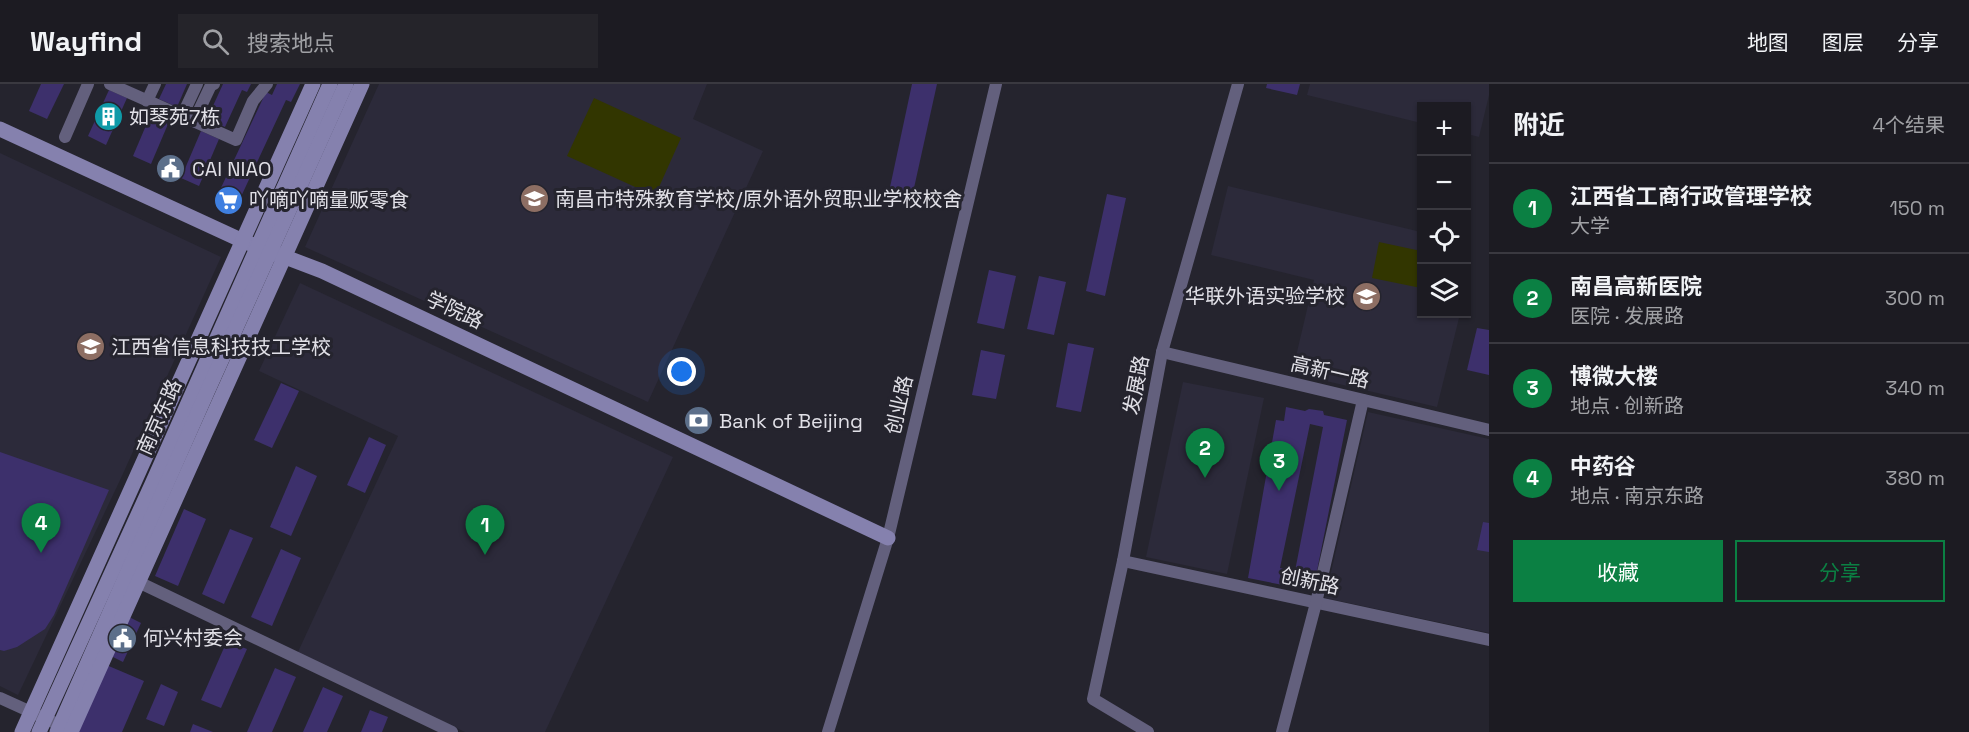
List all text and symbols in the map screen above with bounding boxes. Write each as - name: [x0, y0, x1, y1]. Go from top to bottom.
- search box: [178, 14, 598, 68]
- text: Wayfind: [30, 23, 142, 59]
- icon: search: [199, 25, 232, 58]
- text: 搜索地点: [247, 29, 335, 57]
- text: 地图: [1747, 29, 1789, 56]
- text: 图层: [1822, 29, 1864, 56]
- text: 分享: [1897, 29, 1939, 56]
- building icon: 如琴苑7栋: [92, 101, 124, 133]
- map controls: [1417, 102, 1471, 318]
- button: +: [1417, 102, 1471, 156]
- place label: 如琴苑7栋: [129, 104, 220, 130]
- text: 附近: [1513, 108, 1565, 142]
- text: 4个结果: [1873, 112, 1945, 138]
- public building icon: CAI NIAO: [155, 153, 187, 185]
- place label: CAI NIAO: [192, 156, 271, 182]
- button: −: [1417, 156, 1471, 210]
- text: 江西省工商行政管理学校: [1570, 182, 1812, 210]
- school or university icon: 南昌市特殊教育学校/原外语外贸职业学校校舍: [518, 183, 550, 215]
- supermarket icon: 吖嘀吖嘀量贩零食: [212, 184, 244, 216]
- place label: 南昌市特殊教育学校/原外语外贸职业学校校舍: [555, 186, 962, 212]
- place label: 吖嘀吖嘀量贩零食: [249, 187, 409, 213]
- text: 1: [1528, 195, 1537, 221]
- text: 150 m: [1890, 195, 1945, 221]
- button: locate: [1417, 210, 1471, 264]
- text: 大学: [1570, 213, 1610, 239]
- button: layers: [1417, 264, 1471, 318]
- text: 南昌高新医院: [1570, 272, 1702, 300]
- school or university icon: 华联外语实验学校: [1350, 280, 1382, 312]
- place label: 华联外语实验学校: [1185, 283, 1345, 309]
- text: 2: [1527, 285, 1538, 311]
- text: 300 m: [1885, 285, 1945, 311]
- street label: 学院路: [422, 286, 488, 334]
- text: 医院 · 发展路: [1570, 303, 1684, 329]
- school or university icon: 江西省信息科技技工学校: [74, 331, 106, 363]
- place label: 江西省信息科技技工学校: [111, 334, 331, 360]
- street label: 高新一路: [1288, 350, 1372, 394]
- street label: 发展路: [1118, 353, 1154, 417]
- your location: [667, 357, 696, 386]
- text: 博微大楼: [1570, 362, 1658, 390]
- street label: 创业路: [880, 373, 918, 437]
- street label: 南京东路: [131, 375, 187, 459]
- text: 3: [1526, 375, 1539, 401]
- text: 340 m: [1885, 375, 1945, 401]
- text: 地点 · 创新路: [1570, 393, 1684, 419]
- bank icon: Bank of Beijing: [682, 405, 714, 437]
- place label: Bank of Beijing: [719, 408, 863, 434]
- pin: 2: [1186, 428, 1224, 478]
- pin: 3: [1260, 442, 1298, 491]
- text: 中药谷: [1570, 452, 1636, 480]
- text: 4: [1526, 465, 1539, 491]
- text: 380 m: [1885, 465, 1945, 491]
- text: 地点 · 南京东路: [1570, 483, 1704, 509]
- pin: 4: [22, 504, 60, 553]
- pin: 1: [466, 506, 504, 555]
- button: 收藏: [1513, 540, 1723, 602]
- button: 分享: [1735, 540, 1945, 602]
- street label: 创新路: [1278, 562, 1342, 600]
- public building icon: 何兴村委会: [106, 622, 138, 654]
- place label: 何兴村委会: [143, 625, 243, 651]

